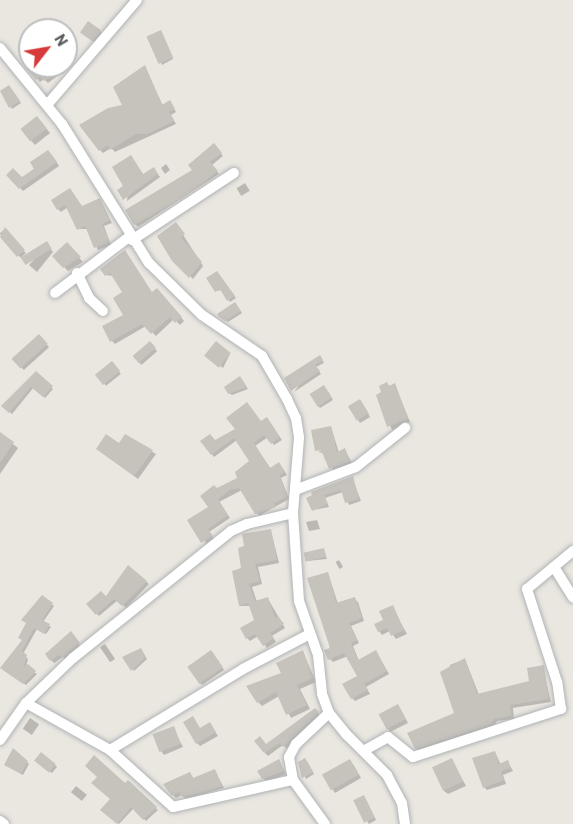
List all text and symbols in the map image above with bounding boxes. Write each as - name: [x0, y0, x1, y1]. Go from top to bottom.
- north arrow: [18, 18, 78, 78]
- text: N: [51, 30, 73, 49]

